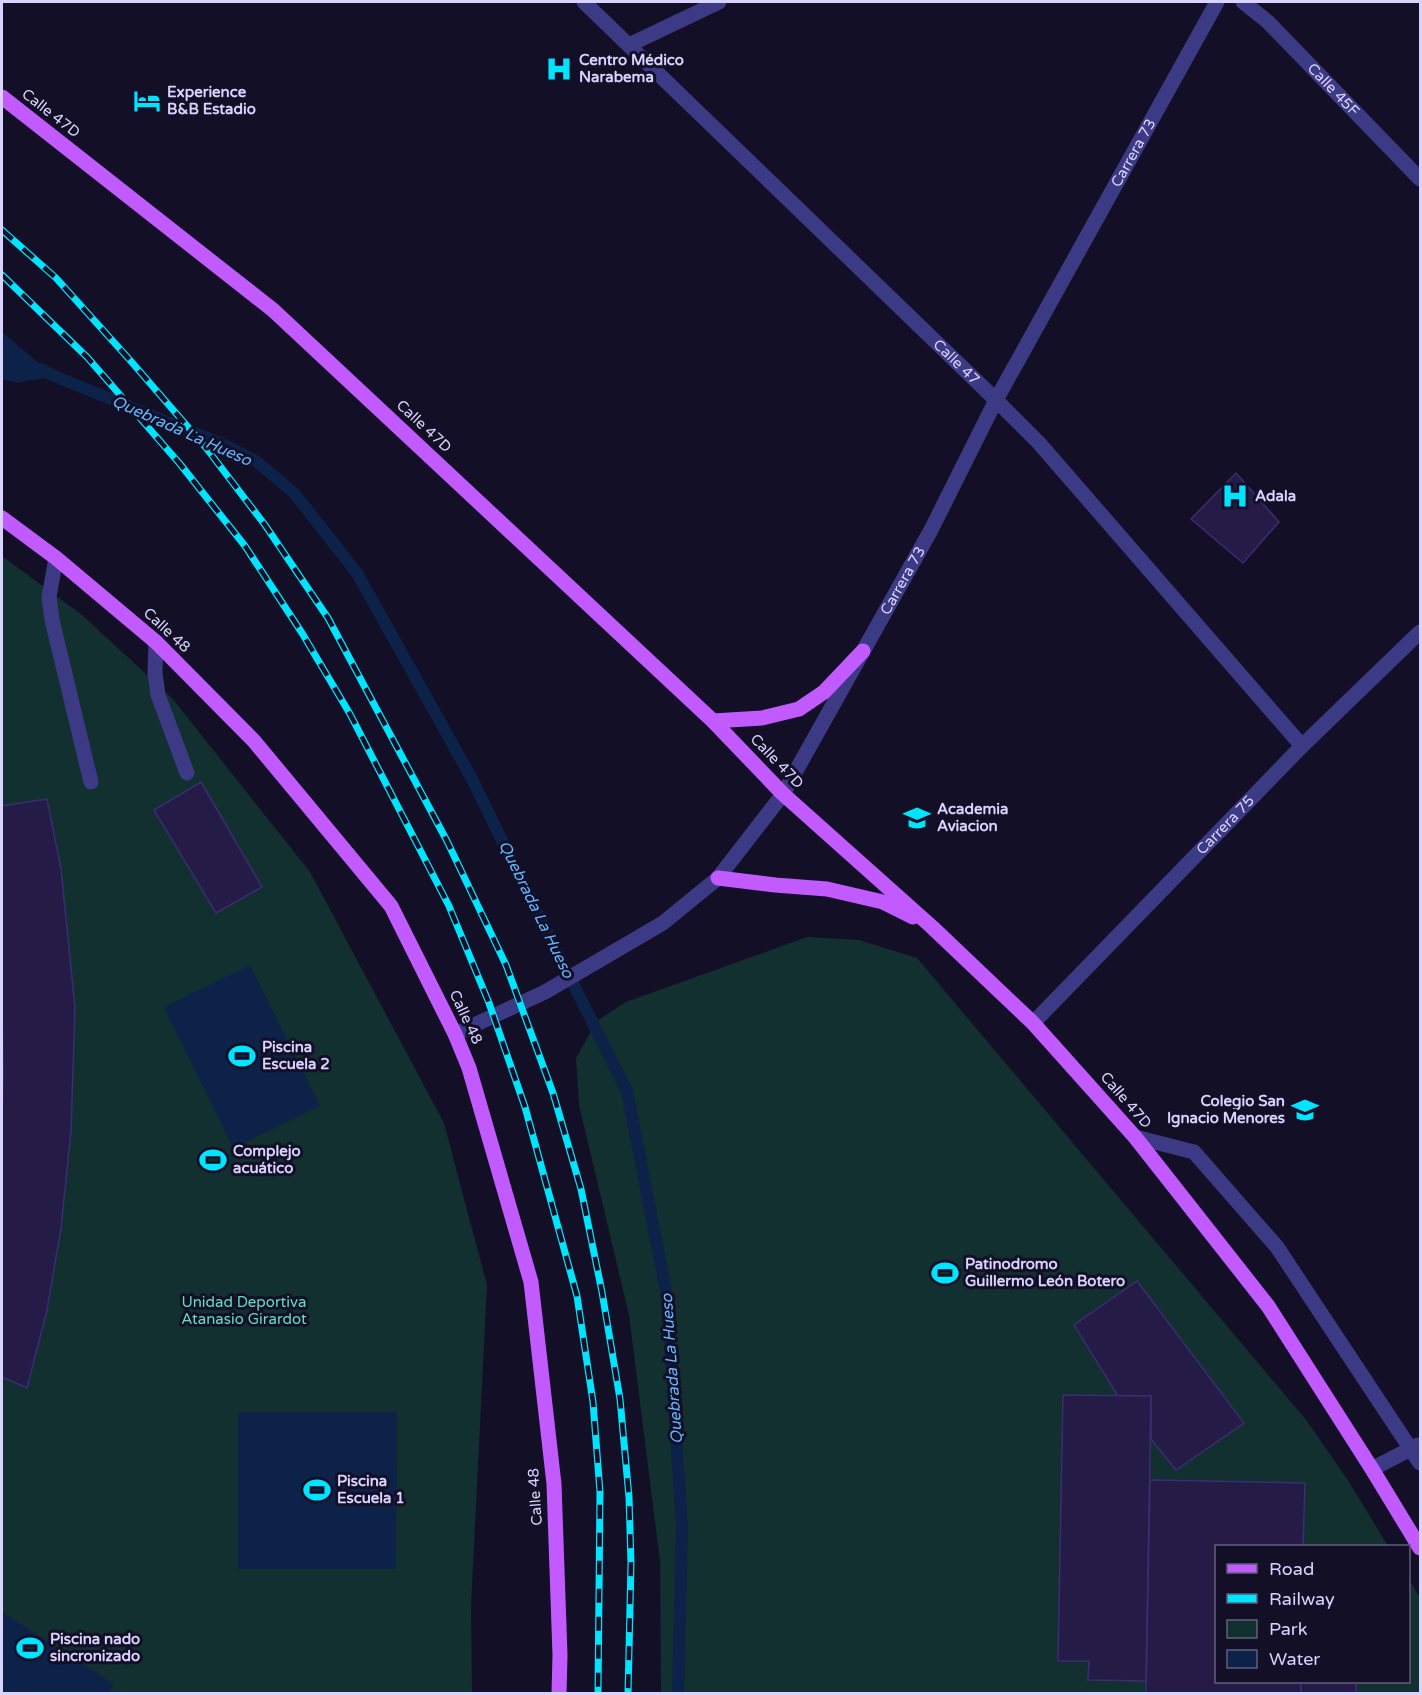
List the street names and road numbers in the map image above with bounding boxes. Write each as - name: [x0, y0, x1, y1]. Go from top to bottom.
- street label: Calle 45F: [1304, 59, 1363, 120]
- street label: Calle 47D: [18, 85, 84, 141]
- street label: Carrera 73: [1107, 115, 1159, 190]
- street label: Calle 47: [930, 335, 984, 388]
- street label: Calle 47D: [393, 396, 455, 456]
- street label: Carrera 73: [876, 543, 929, 618]
- street label: Calle 48: [140, 604, 194, 656]
- street label: Calle 47D: [747, 730, 807, 792]
- street label: Carrera 75: [1192, 792, 1258, 858]
- street label: Calle 48: [446, 987, 486, 1047]
- street label: Calle 47D: [1097, 1068, 1155, 1132]
- street label: Calle 48: [524, 1468, 546, 1526]

